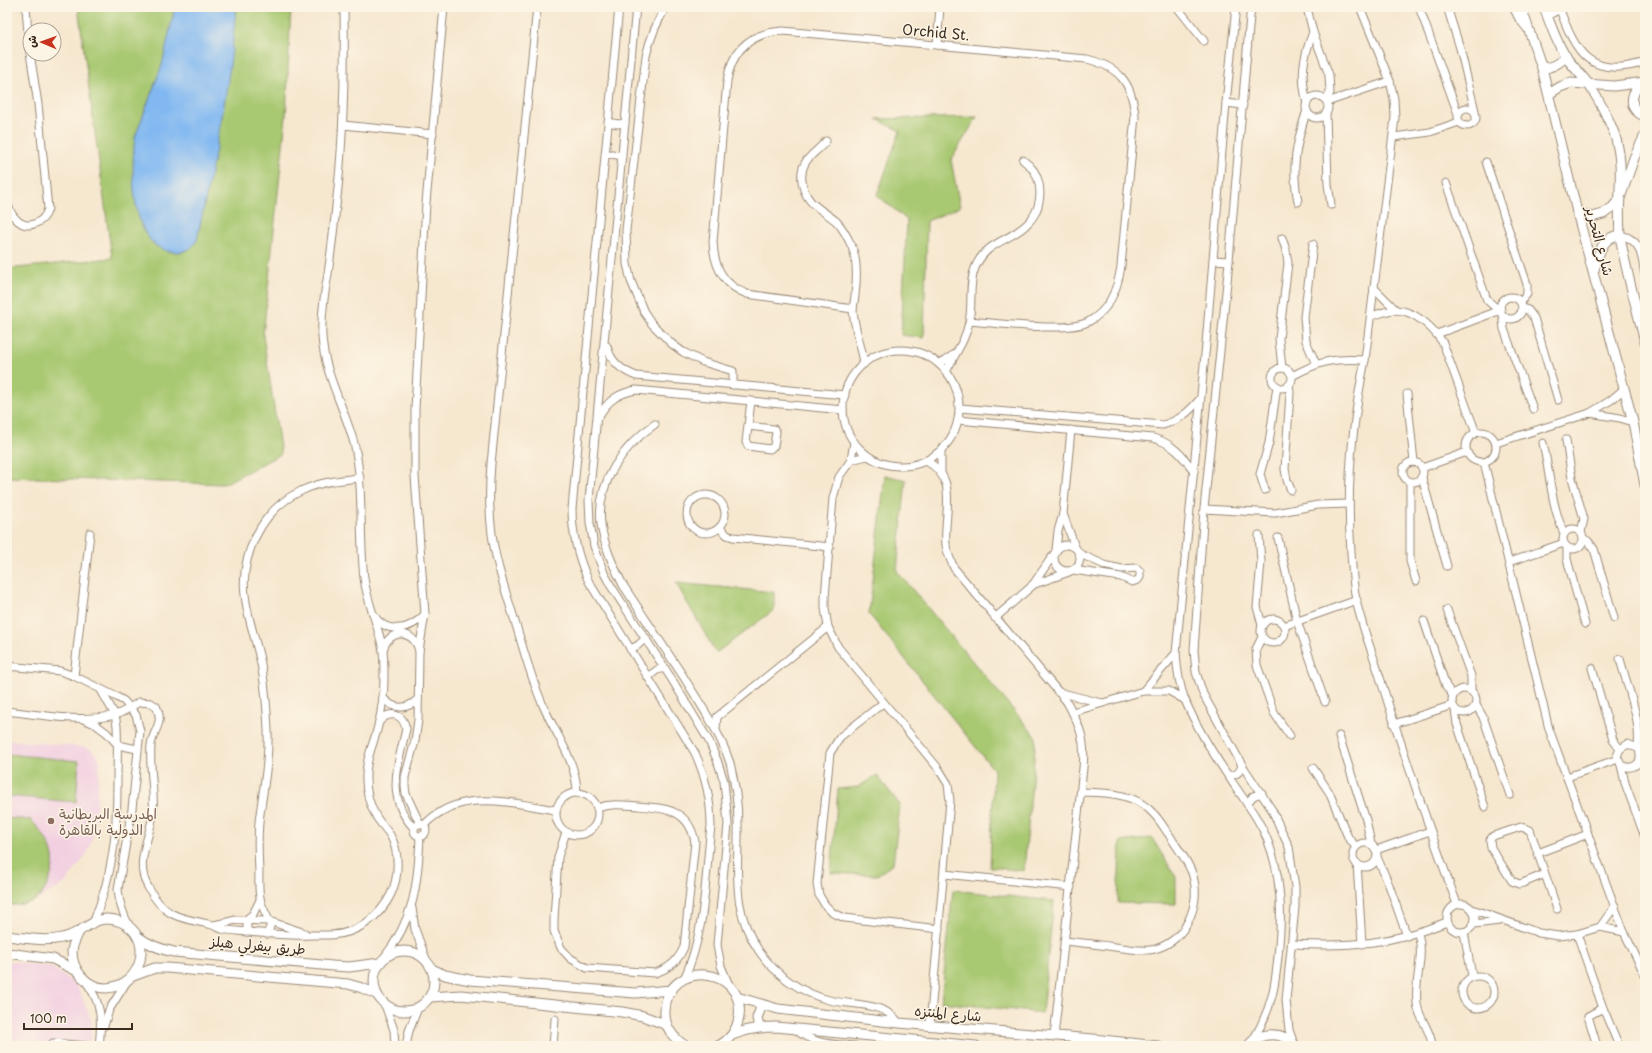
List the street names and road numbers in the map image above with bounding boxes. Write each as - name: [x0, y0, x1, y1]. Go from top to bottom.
- street label: Orchid St.: [901, 19, 971, 45]
- street label: شارع التحرير: [1580, 203, 1619, 278]
- street label: طريق بيفرلي هيلز: [208, 930, 307, 963]
- street label: شارع المنتزه: [914, 1000, 982, 1026]

